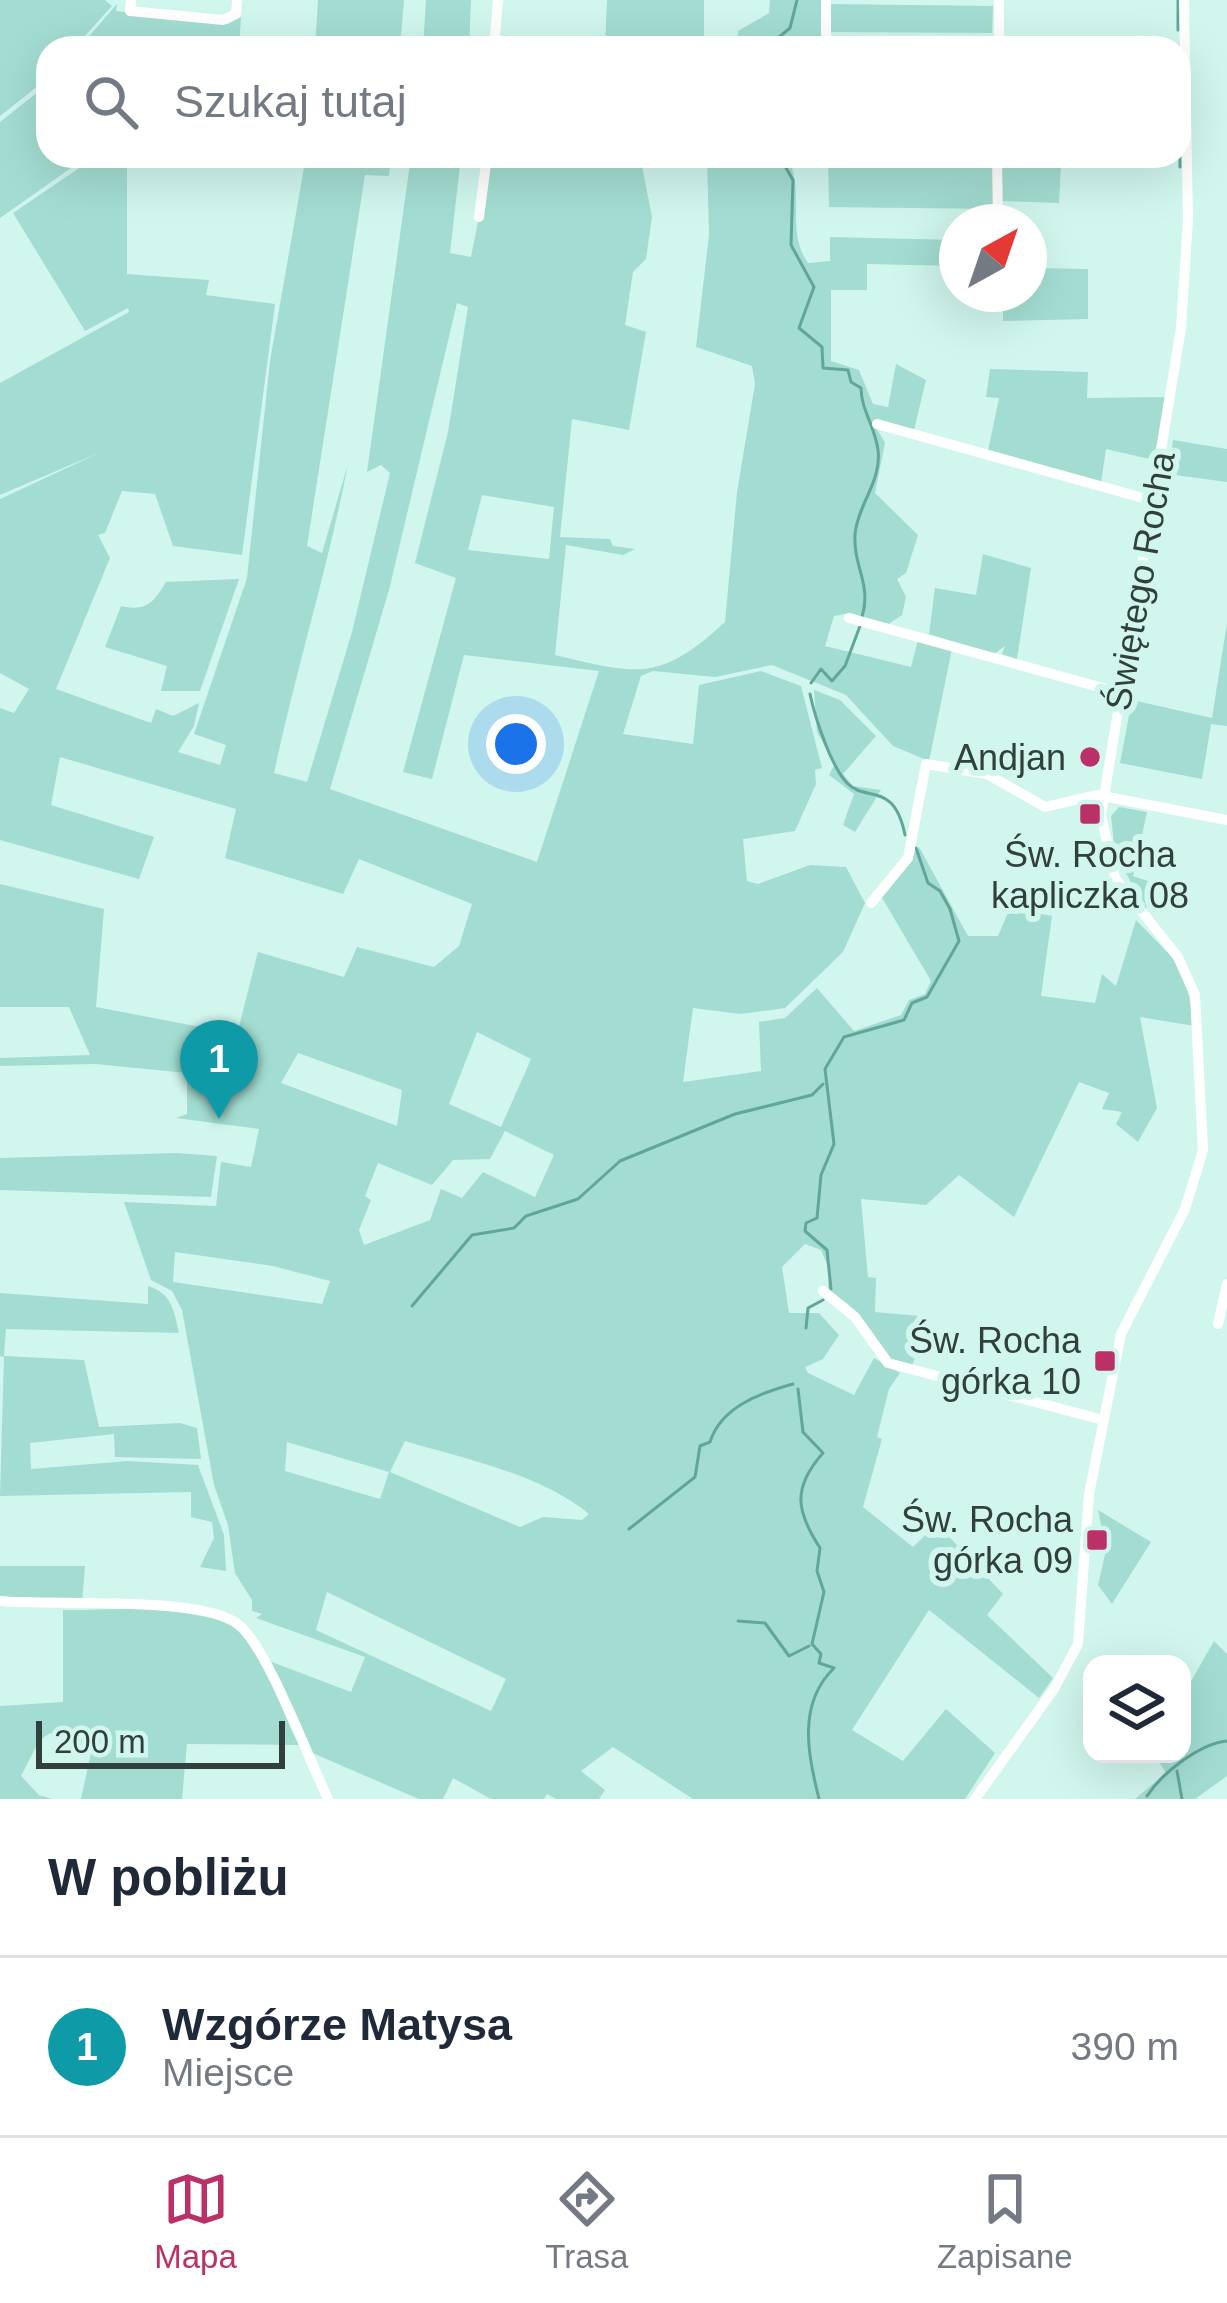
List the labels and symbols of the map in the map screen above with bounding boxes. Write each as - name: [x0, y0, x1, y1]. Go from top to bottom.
- north arrow: [939, 204, 1047, 312]
- street label: Świętego Rocha: [1096, 447, 1183, 714]
- your location: [486, 714, 546, 774]
- place label: Andjan: [954, 737, 1066, 778]
- marker: Andjan: [1077, 744, 1103, 770]
- marker: Św. Rocha kapliczka 08: [1077, 801, 1103, 827]
- place label: Św. Rocha kapliczka 08: [991, 833, 1189, 916]
- pin: 1: [180, 1020, 258, 1119]
- place label: Św. Rocha górka 10: [909, 1319, 1082, 1402]
- marker: Św. Rocha górka 10: [1092, 1348, 1118, 1374]
- place label: Św. Rocha górka 09: [901, 1498, 1074, 1581]
- marker: Św. Rocha górka 09: [1084, 1527, 1110, 1553]
- scale bar: [36, 1715, 285, 1768]

